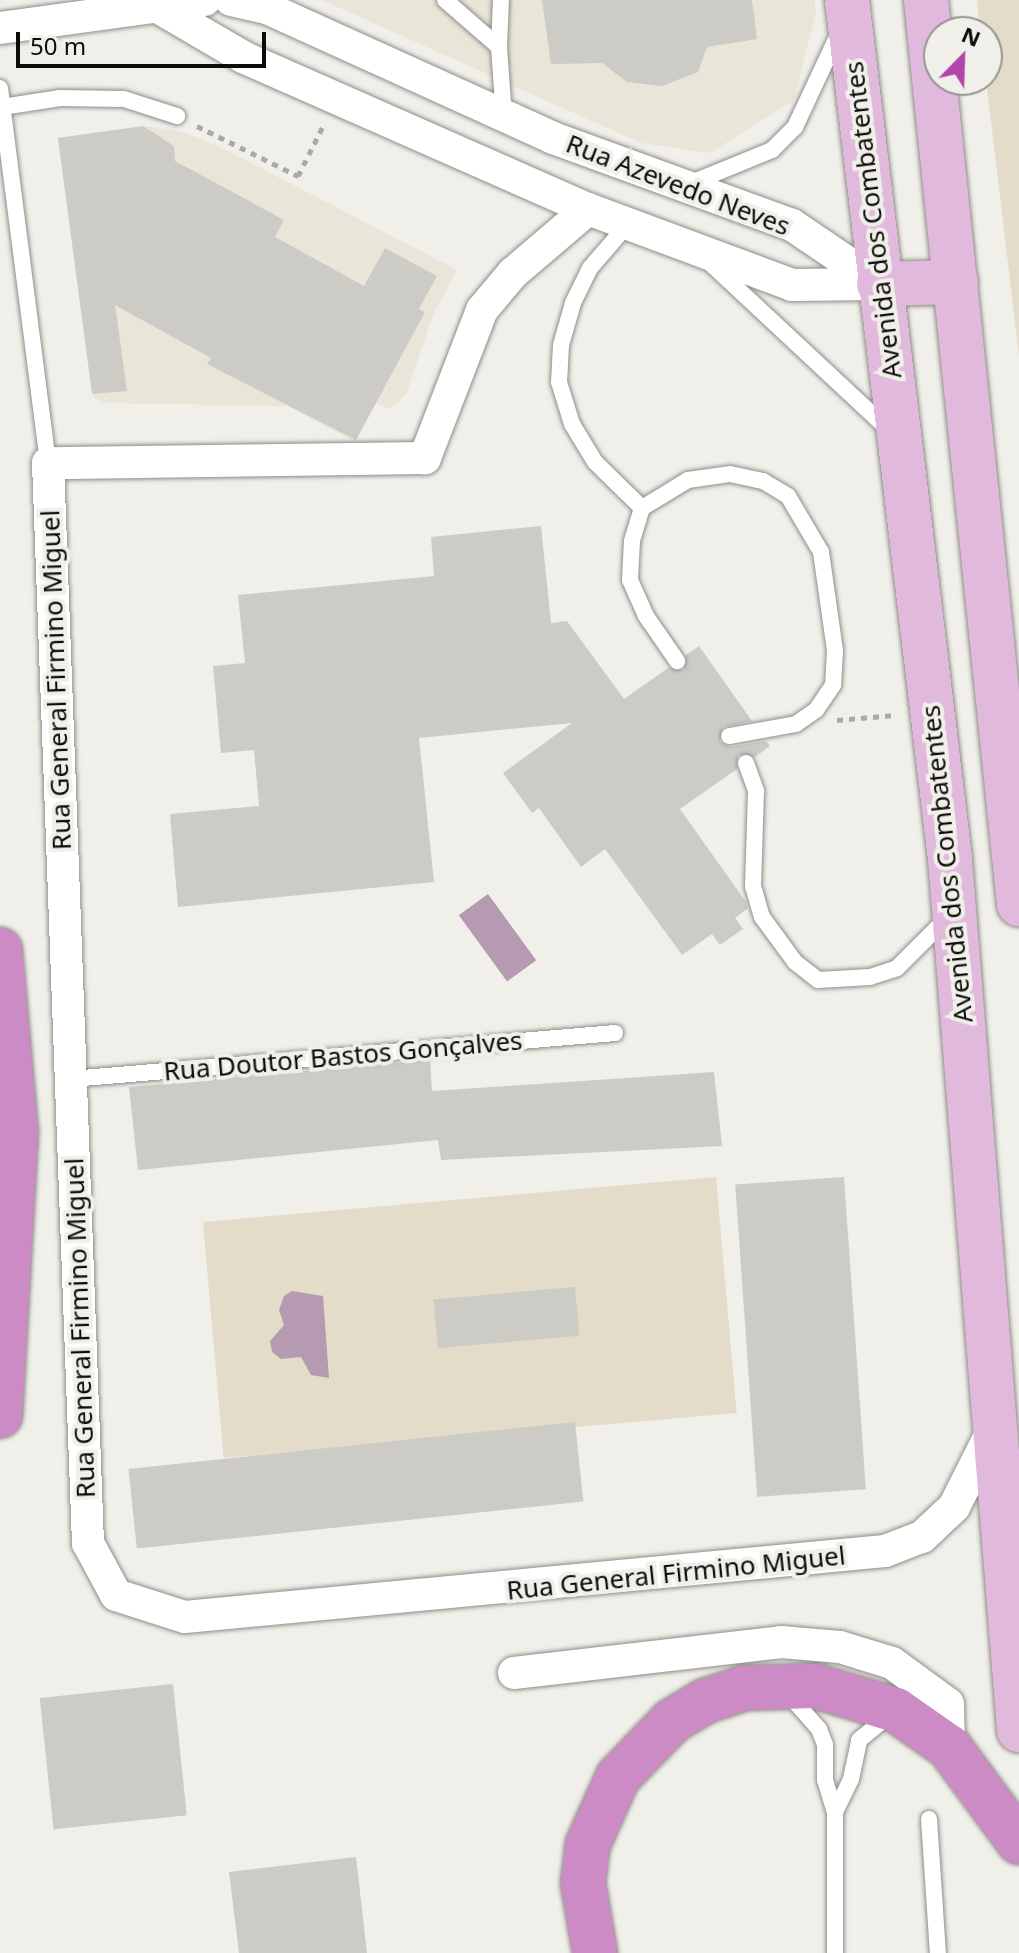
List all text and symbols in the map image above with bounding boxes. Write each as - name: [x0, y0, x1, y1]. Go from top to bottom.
- scale bar: [20, 16, 270, 66]
- north arrow: [923, 16, 1003, 96]
- text: N: [957, 18, 986, 53]
- text: 50 m: [30, 29, 86, 62]
- street label: Avenida dos Combatentes: [838, 60, 908, 380]
- street label: Rua Azevedo Neves: [562, 128, 794, 242]
- street label: Rua General Firmino Miguel: [34, 509, 78, 851]
- street label: Avenida dos Combatentes: [915, 704, 979, 1024]
- street label: Rua Doutor Bastos Gonçalves: [162, 1025, 524, 1087]
- street label: Rua General Firmino Miguel: [58, 1157, 102, 1499]
- street label: Rua General Firmino Miguel: [505, 1540, 847, 1606]

